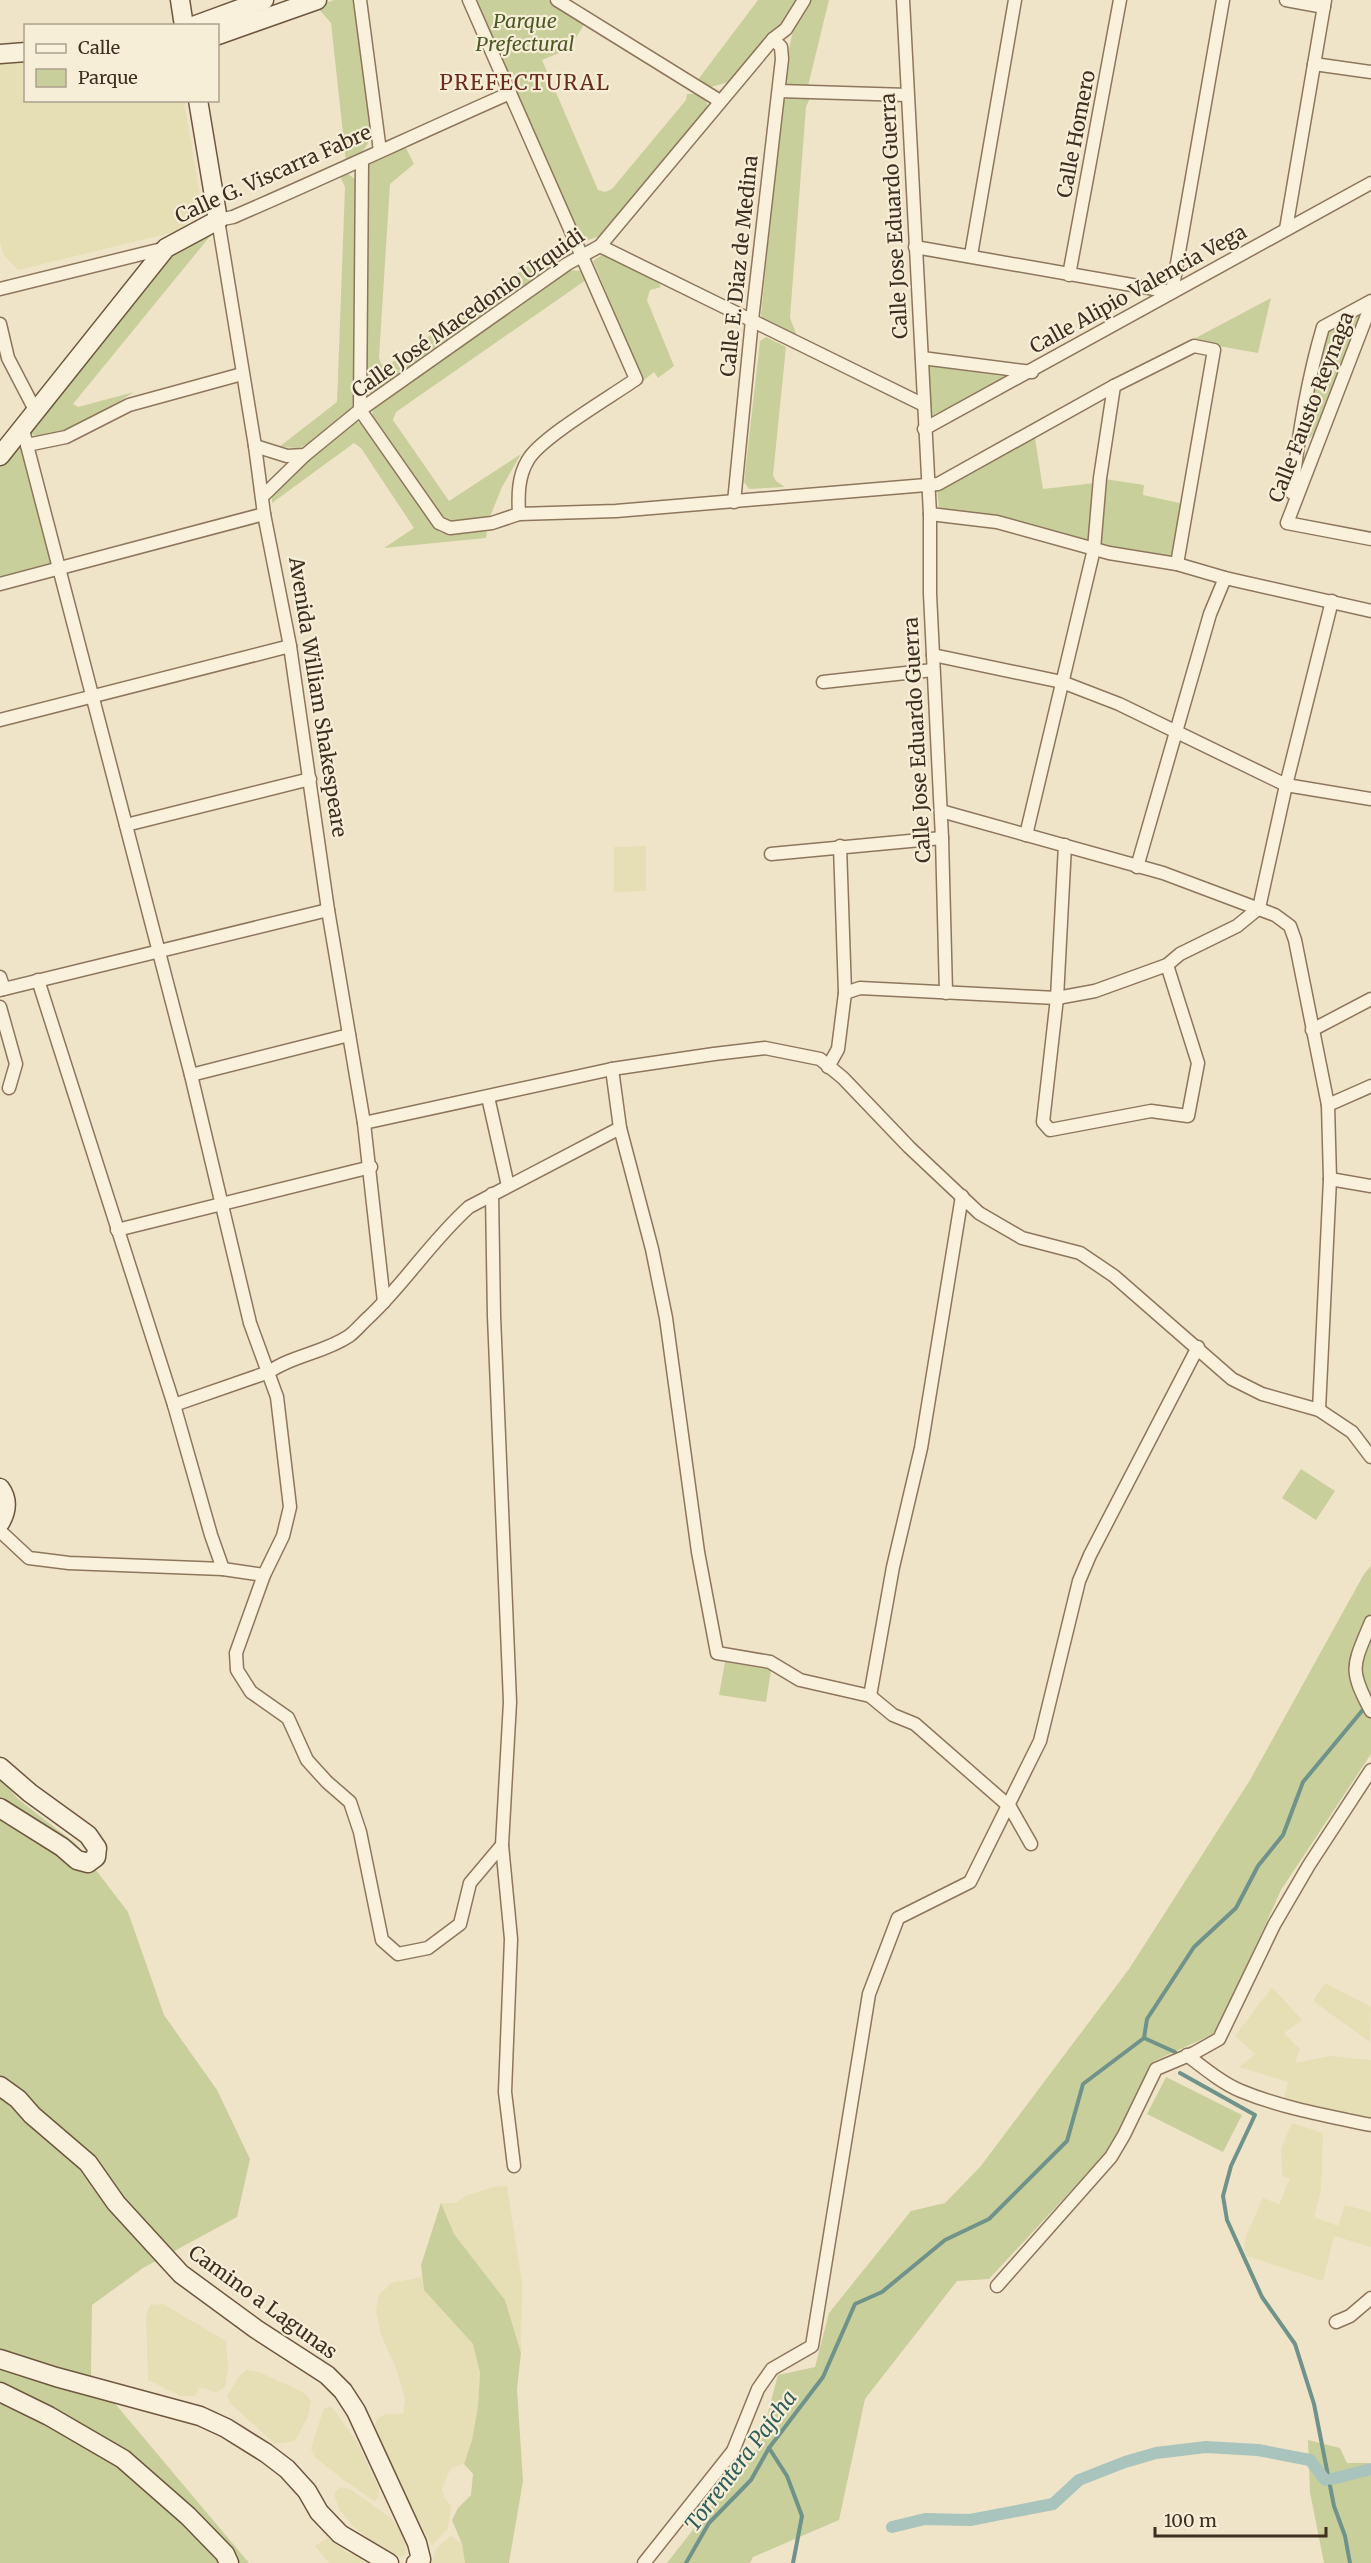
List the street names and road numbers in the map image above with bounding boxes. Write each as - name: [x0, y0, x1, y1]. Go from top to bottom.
- street label: Calle Homero: [1051, 68, 1100, 200]
- street label: Calle Jose Eduardo Guerra: [875, 92, 912, 340]
- street label: Calle G. Viscarra Fabre: [171, 119, 375, 228]
- street label: Calle E. Diaz de Medina: [714, 154, 763, 378]
- street label: Calle Alipio Valencia Vega: [1025, 218, 1251, 359]
- street label: Calle José Macedonio Urquidi: [347, 223, 589, 403]
- street label: Calle Fausto Reynaga: [1263, 308, 1359, 506]
- street label: Avenida William Shakespeare: [284, 554, 353, 839]
- street label: Calle Jose Eduardo Guerra: [898, 616, 935, 864]
- street label: Camino a Lagunas: [184, 2239, 342, 2364]

